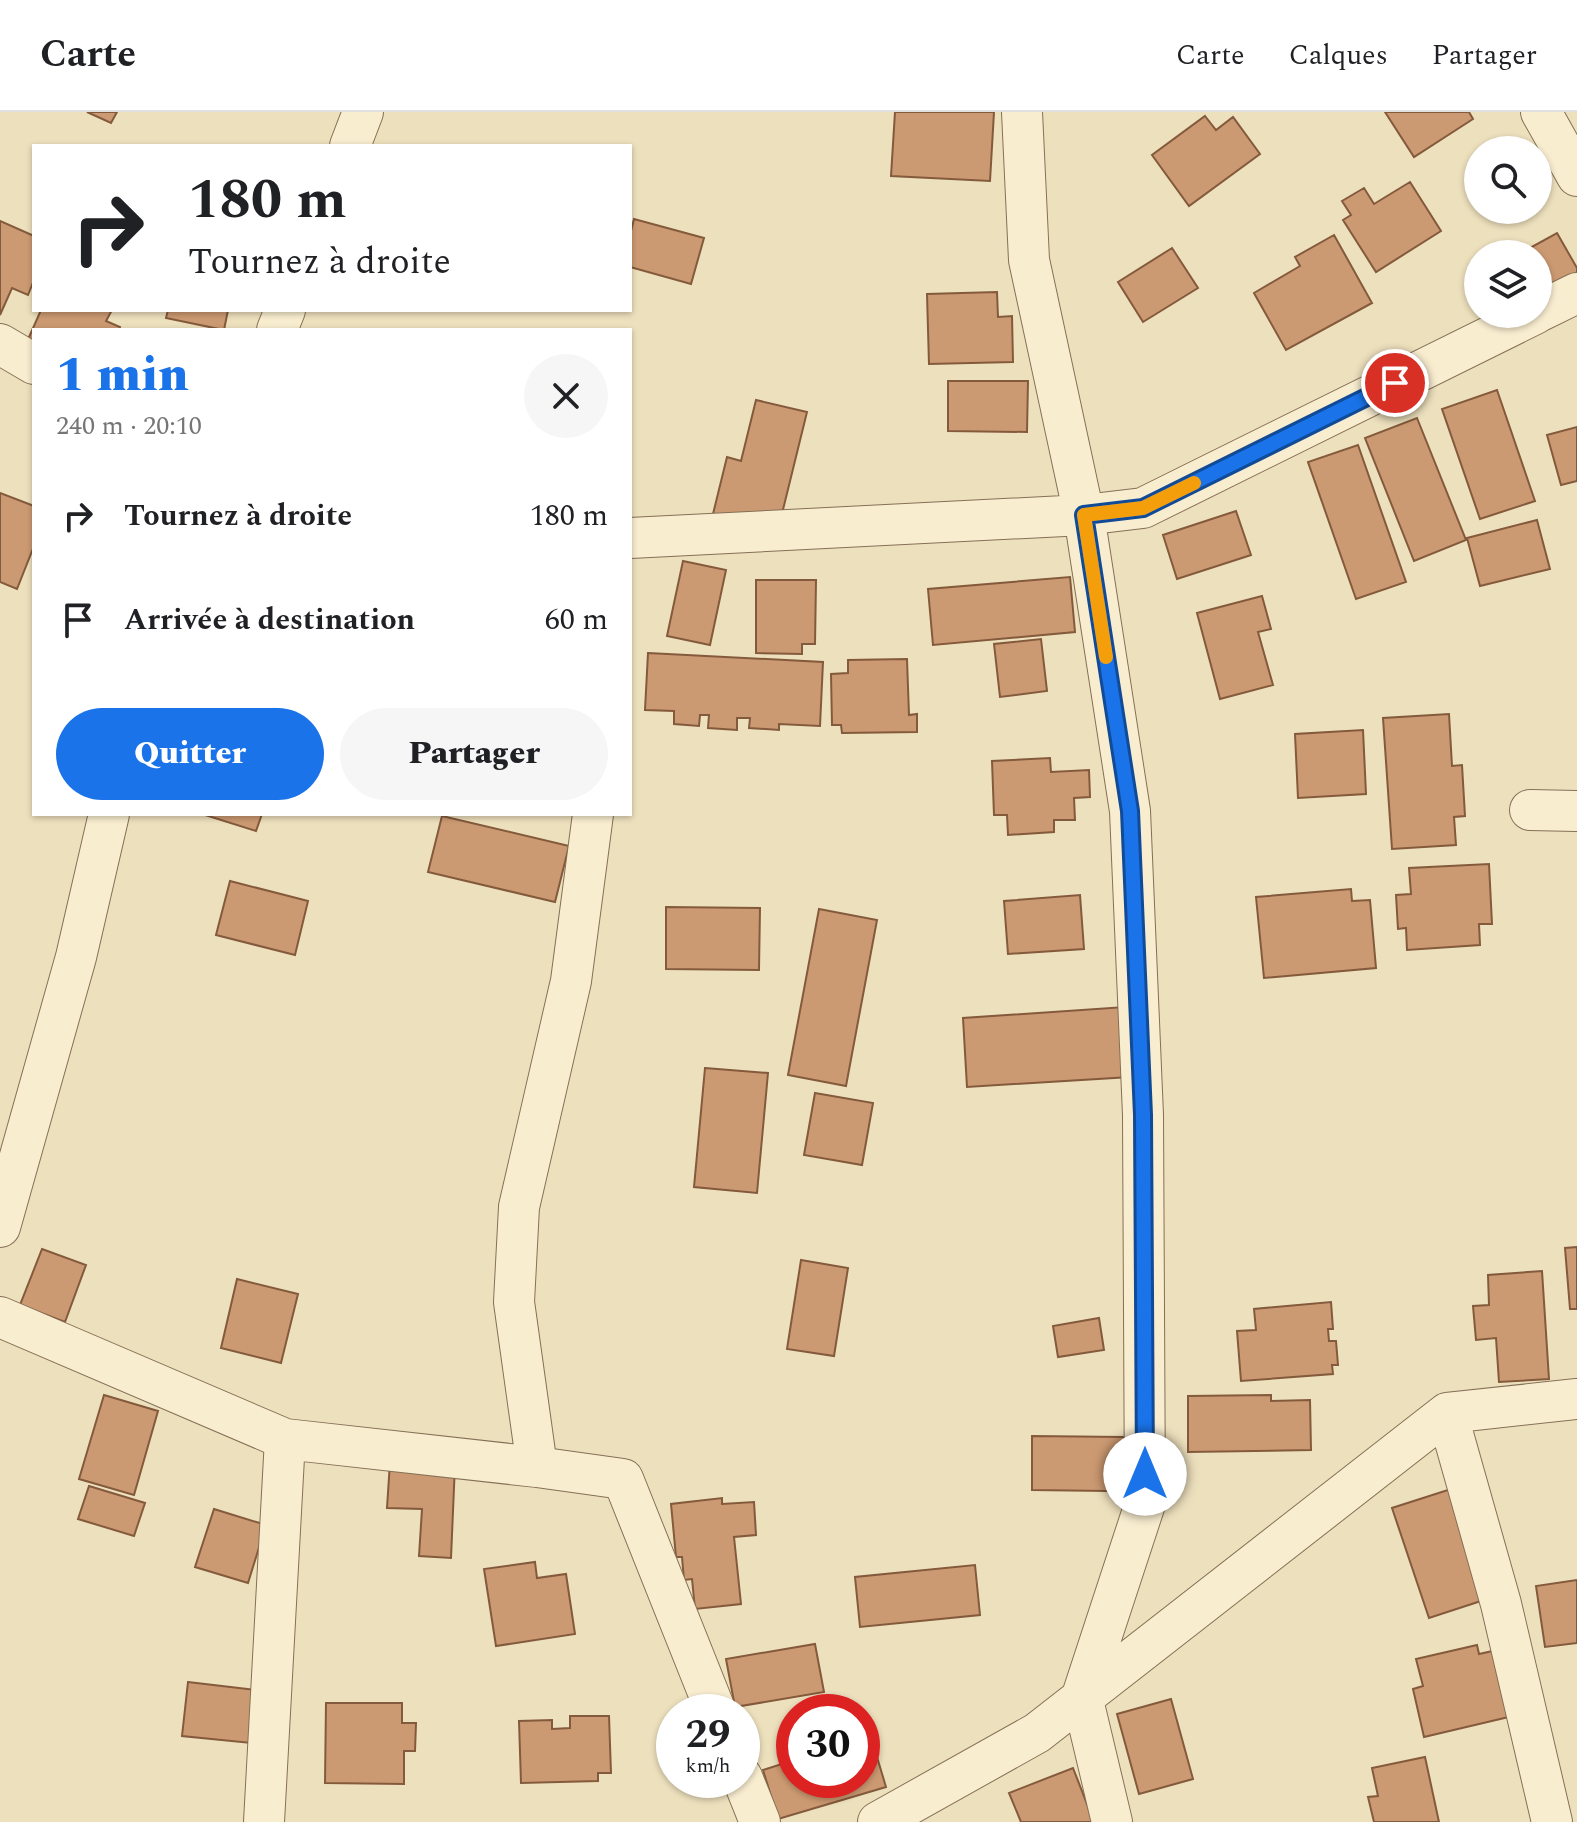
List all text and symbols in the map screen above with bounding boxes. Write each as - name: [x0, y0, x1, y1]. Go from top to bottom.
- text: Carte: [40, 26, 136, 84]
- text: Carte: [1176, 34, 1245, 77]
- text: Calques: [1289, 34, 1388, 77]
- text: Partager: [1432, 34, 1537, 77]
- map controls: [1464, 136, 1552, 328]
- button: search: [1464, 136, 1552, 224]
- text: 180 m: [188, 158, 347, 243]
- icon: right: [56, 176, 160, 280]
- text: Tournez à droite: [188, 235, 451, 290]
- button: layers: [1464, 240, 1552, 328]
- text: 1 min: [56, 339, 189, 412]
- pin: [1361, 349, 1429, 417]
- button: close: [524, 354, 608, 438]
- icon: arrive: [1373, 361, 1417, 405]
- text: 240 m · 20:10: [56, 406, 202, 446]
- text: Tournez à droite: [124, 493, 352, 539]
- text: 180 m: [530, 493, 608, 539]
- icon: right: [56, 494, 100, 538]
- text: Arrivée à destination: [124, 597, 415, 643]
- text: 60 m: [545, 597, 608, 643]
- icon: arrive: [56, 598, 100, 642]
- button: Quitter: [56, 708, 324, 800]
- button: Partager: [340, 708, 608, 800]
- position arrow: [1103, 1432, 1187, 1516]
- speed limit sign: 30: [776, 1694, 880, 1798]
- text: 29: [686, 1705, 730, 1766]
- text: km/h: [686, 1751, 731, 1781]

